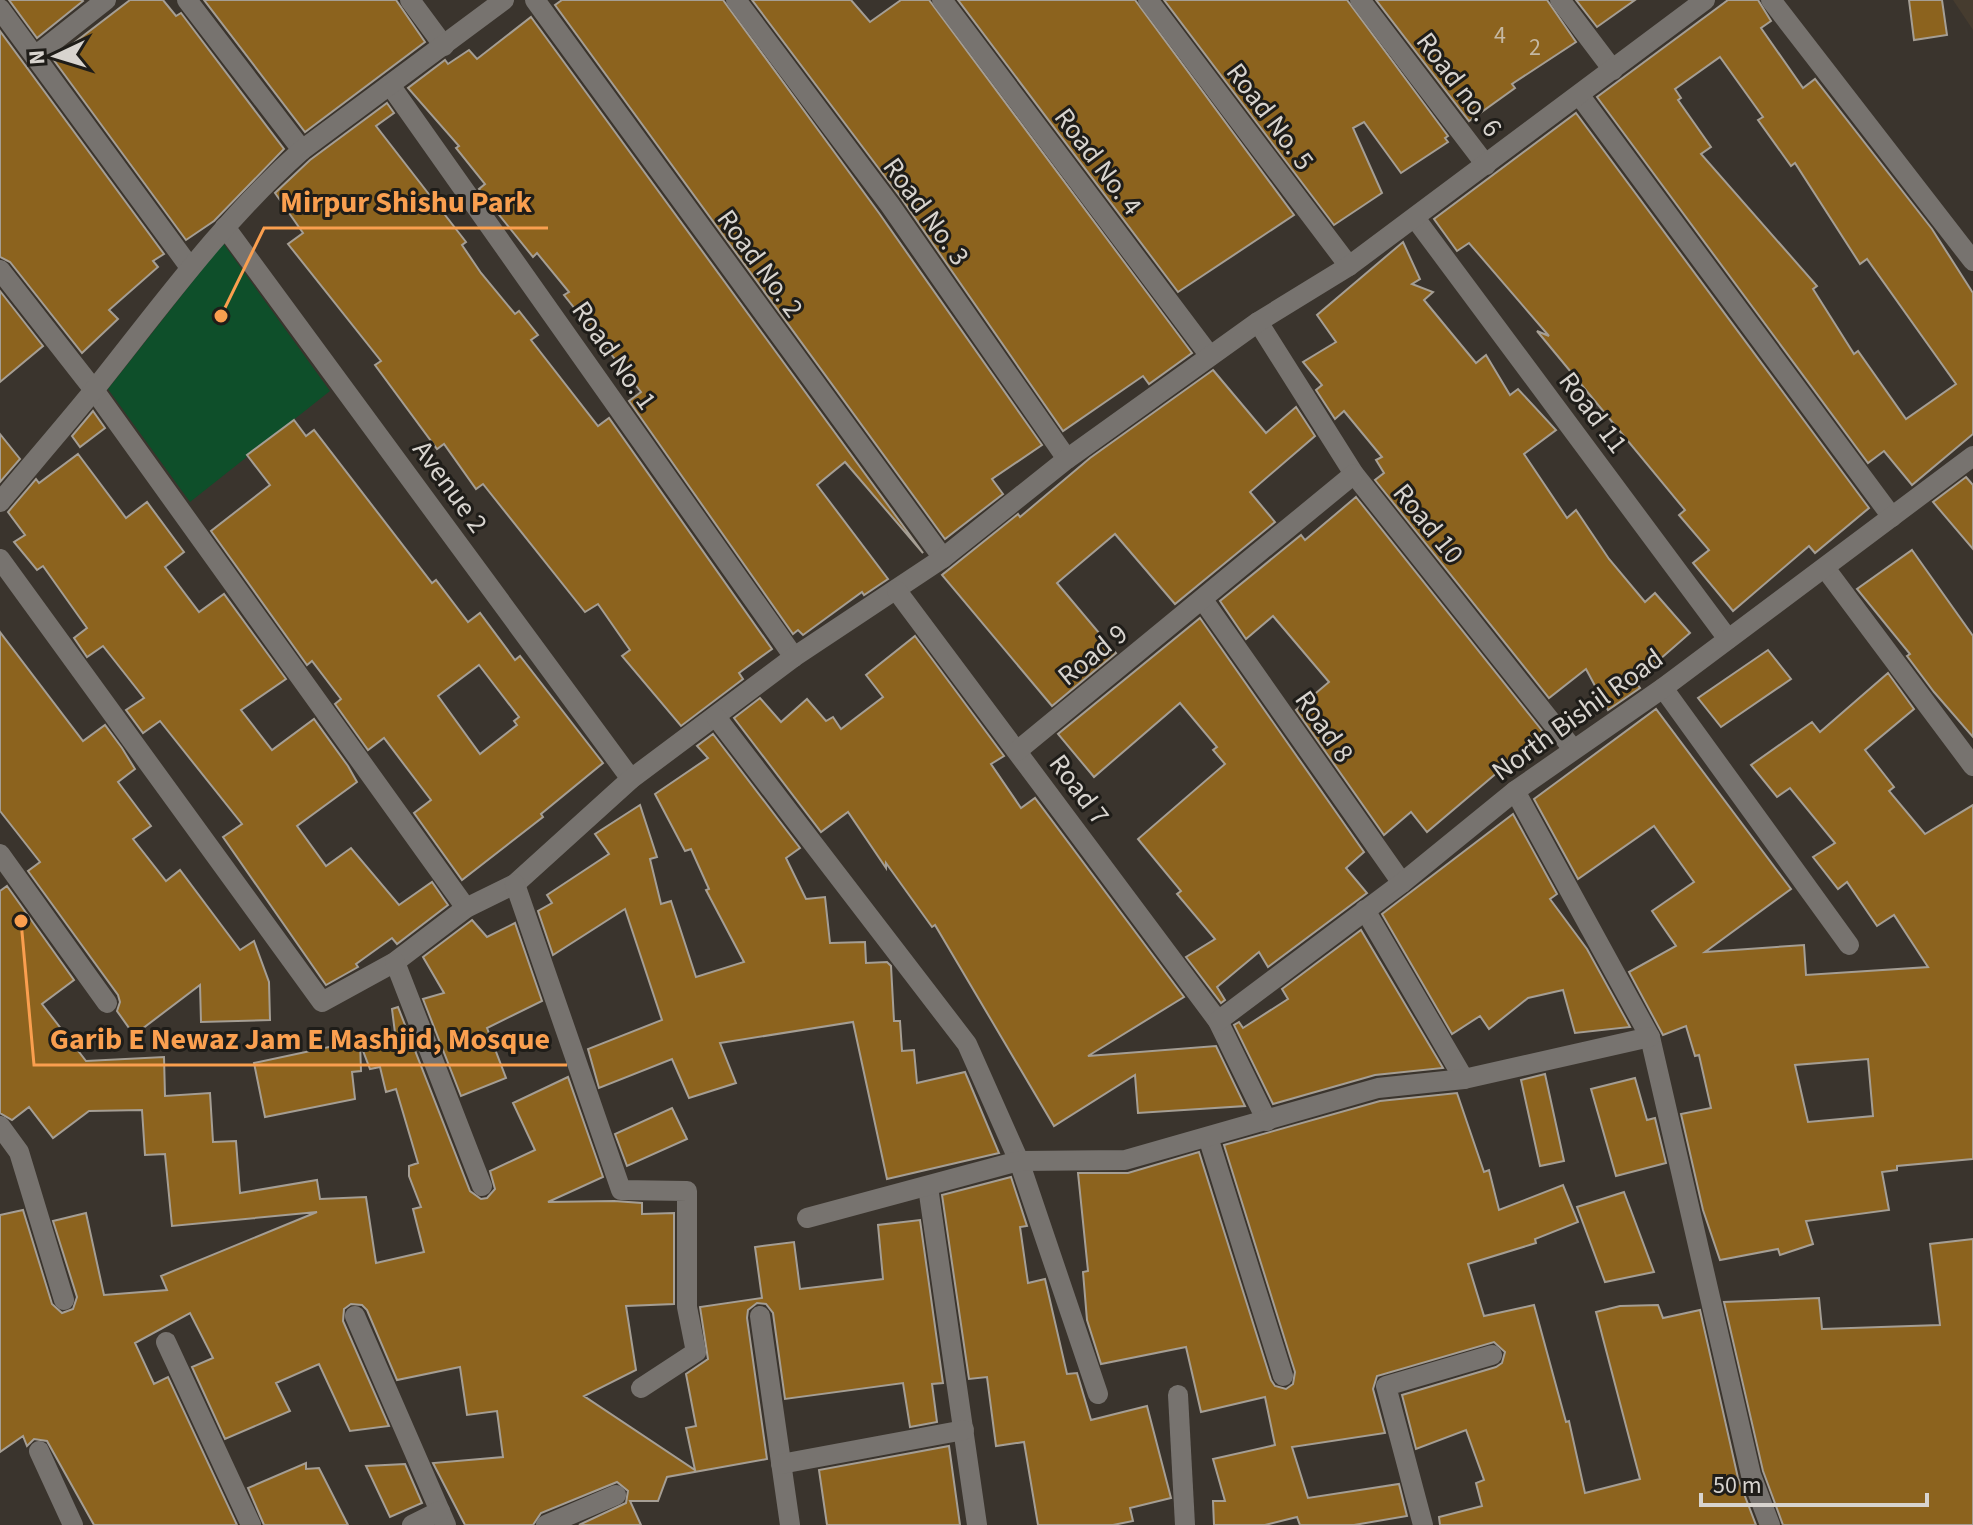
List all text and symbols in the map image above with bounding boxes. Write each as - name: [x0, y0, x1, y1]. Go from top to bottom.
- north arrow: [16, 16, 96, 96]
- house number: 4: [1494, 18, 1506, 53]
- street label: Road no. 6: [1406, 24, 1512, 146]
- house number: 2: [1529, 30, 1541, 65]
- text: N: [21, 49, 54, 66]
- street label: Road No. 5: [1217, 55, 1324, 179]
- street label: Road No. 4: [1045, 100, 1152, 224]
- street label: Road No. 3: [873, 149, 979, 274]
- callout: Mirpur Shishu Park: [264, 174, 548, 228]
- text: Mirpur Shishu Park: [280, 181, 532, 224]
- street label: Road No. 2: [707, 201, 813, 326]
- street label: Road No. 1: [562, 293, 666, 418]
- street label: Road 11: [1549, 363, 1637, 462]
- street label: Avenue 2: [403, 432, 497, 541]
- street label: Road 10: [1383, 475, 1473, 573]
- street label: Road 9: [1049, 614, 1136, 695]
- street label: North Bishil Road: [1484, 639, 1672, 791]
- street label: Road 8: [1285, 682, 1363, 771]
- street label: Road 7: [1039, 746, 1119, 833]
- callout: Garib E Newaz Jam E Mashjid, Mosque: [34, 1011, 567, 1065]
- text: Garib E Newaz Jam E Mashjid, Mosque: [50, 1018, 550, 1061]
- scale bar: [1701, 1457, 1927, 1507]
- text: 50 m: [1713, 1468, 1762, 1503]

